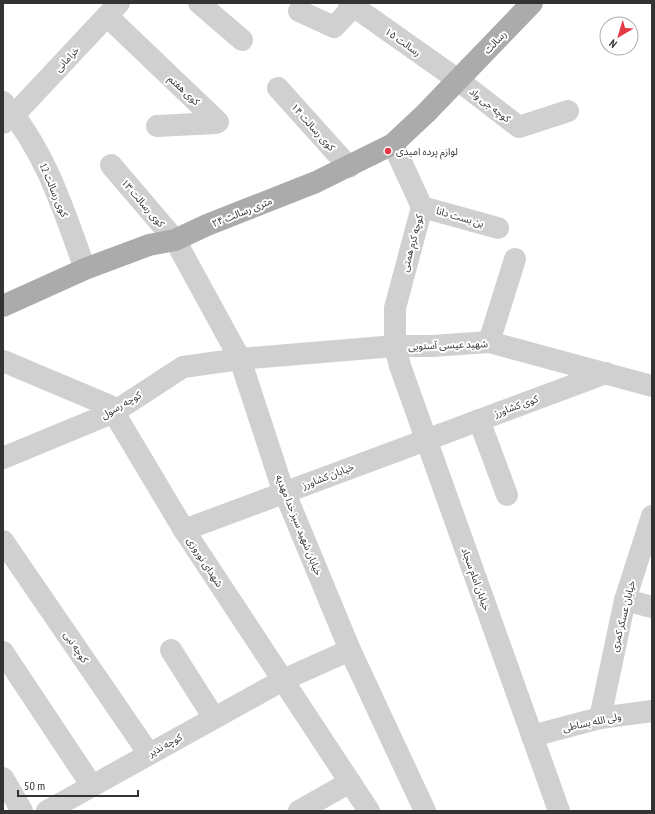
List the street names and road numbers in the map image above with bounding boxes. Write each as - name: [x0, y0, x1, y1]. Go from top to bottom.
- street label: رسالت ۱۵: [382, 25, 424, 59]
- street label: رسالت: [481, 27, 510, 56]
- street label: خرامانی: [52, 43, 82, 74]
- street label: کوی هفتم: [165, 72, 203, 109]
- street label: کوچه جی واد: [467, 85, 514, 126]
- street label: کوی رسالت ۱۴: [288, 100, 338, 154]
- street label: کوی رسالت 12: [37, 161, 72, 220]
- street label: کوی رسالت ۱۳: [118, 176, 168, 230]
- street label: ۲۴ متری رسالت: [210, 194, 274, 230]
- street label: بن بست دانا: [435, 204, 486, 230]
- street label: کوچه کرم همتی: [398, 212, 428, 274]
- street label: شهید عیسی آستویی: [408, 337, 488, 353]
- street label: کوچه رسول: [98, 388, 144, 422]
- street label: کوی کشاورز: [491, 392, 541, 420]
- street label: خیابان کشاورز: [299, 460, 356, 492]
- street label: خیابان شهید سبز خدا مهدیه: [273, 473, 325, 577]
- street label: شهدای نوروزی: [184, 534, 226, 590]
- street label: خیابان امام سجاد: [457, 546, 494, 613]
- street label: خیابان عسکر کمری: [608, 579, 638, 653]
- street label: کوچه نبی: [61, 629, 92, 666]
- street label: ولی الله بساطی: [561, 709, 623, 735]
- street label: کوچه نذیر: [145, 730, 185, 760]

